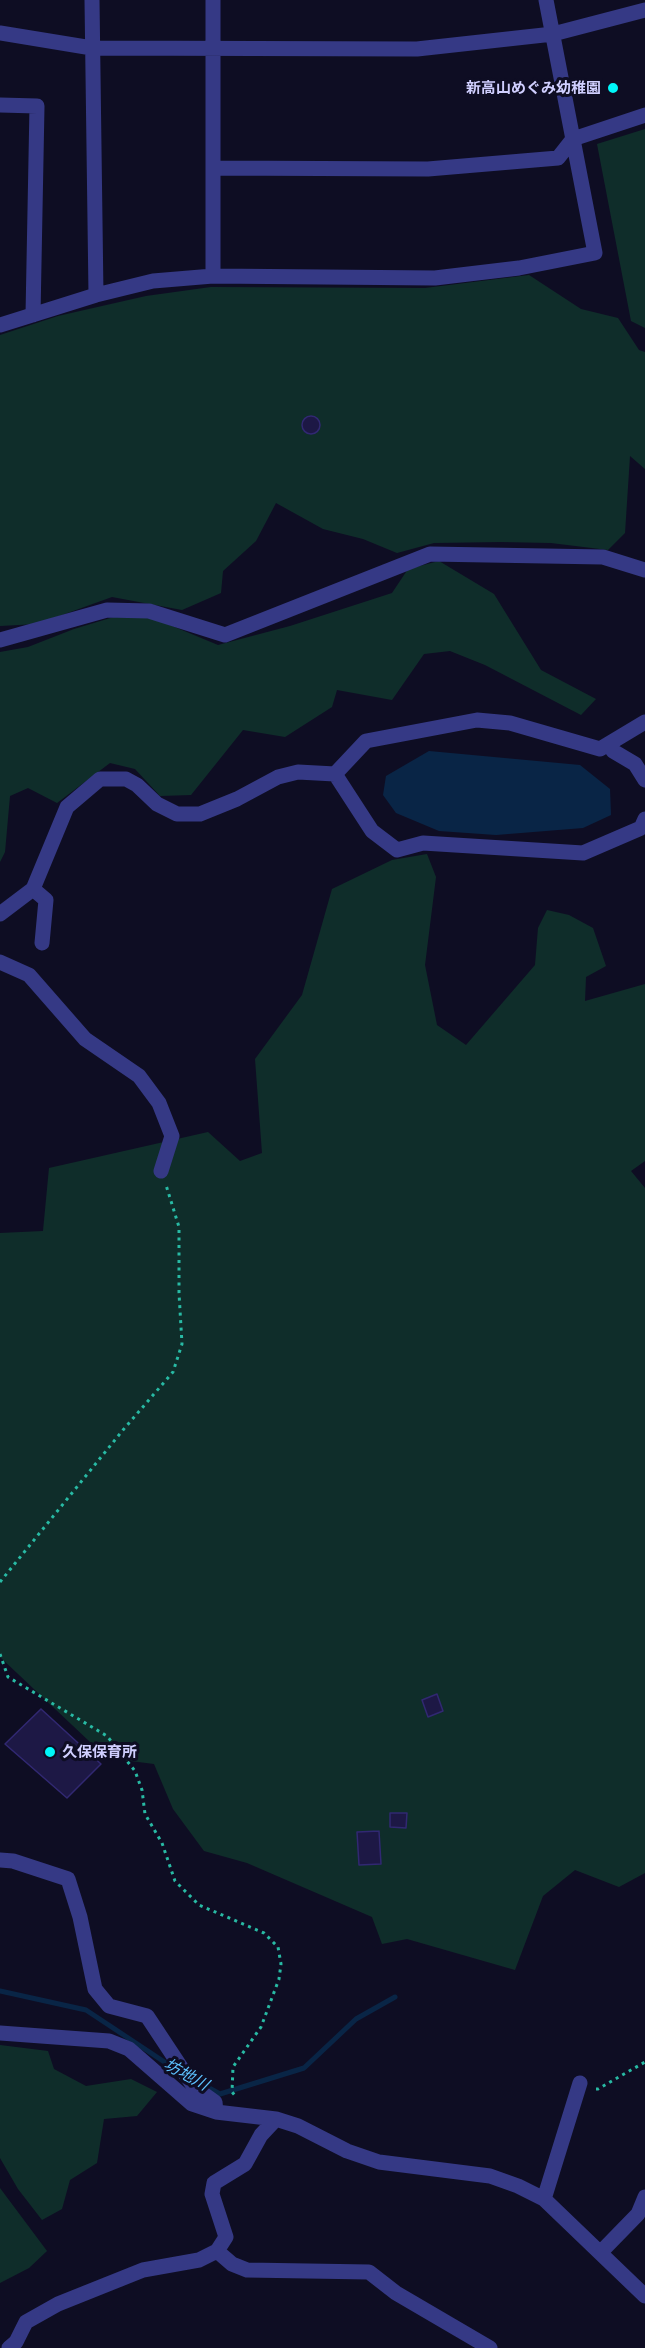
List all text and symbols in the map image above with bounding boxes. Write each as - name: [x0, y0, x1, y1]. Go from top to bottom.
- place label: 新高山めぐみ幼稚園: [466, 79, 601, 97]
- marker: 新高山めぐみ幼稚園: [606, 81, 620, 95]
- place label: 久保保育所: [62, 1743, 137, 1761]
- marker: 久保保育所: [43, 1745, 57, 1759]
- water label: 坊地川: [160, 2055, 212, 2095]

